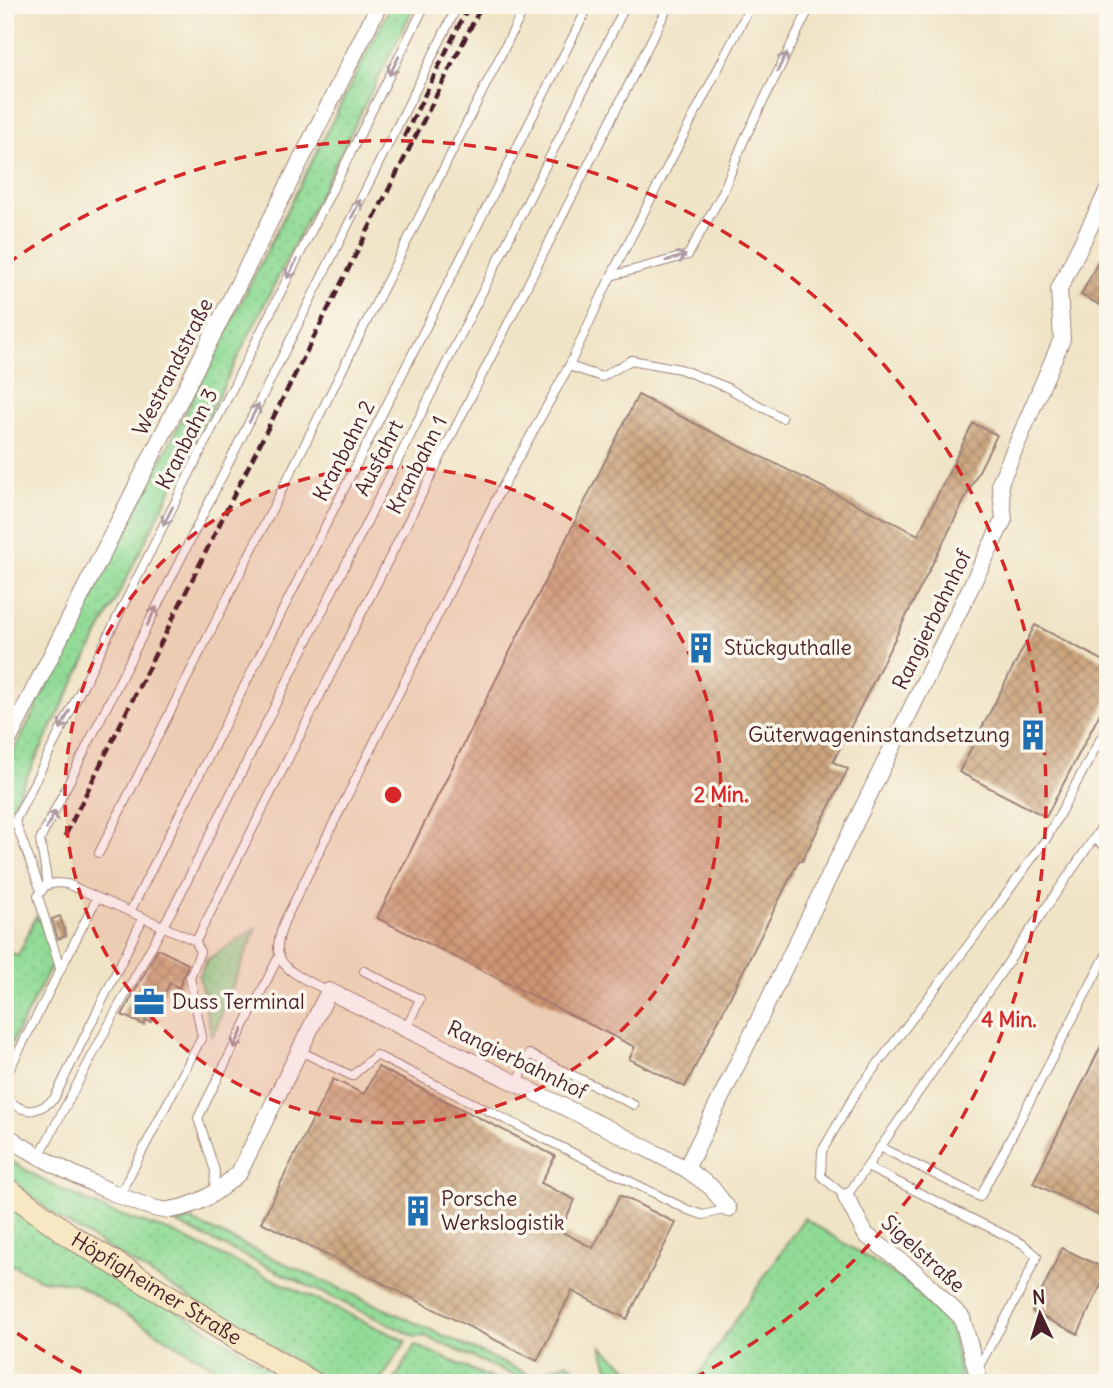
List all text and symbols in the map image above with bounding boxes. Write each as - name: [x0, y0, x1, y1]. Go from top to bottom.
- one-way arrow: [776, 52, 790, 73]
- one-way arrow: [387, 55, 401, 76]
- one-way arrow: [349, 199, 363, 220]
- one-way arrow: [665, 251, 687, 264]
- one-way arrow: [284, 259, 298, 279]
- street label: Westrandstraße: [126, 293, 219, 440]
- street label: Kranbahn 3: [149, 384, 224, 494]
- street label: Kranbahn 2: [307, 396, 381, 506]
- one-way arrow: [248, 403, 261, 424]
- street label: Kranbahn 1: [380, 411, 453, 518]
- street label: Ausfahrt: [348, 415, 409, 500]
- one-way arrow: [160, 506, 174, 526]
- street label: Rangierbahnhof: [886, 544, 978, 694]
- one-way arrow: [146, 606, 160, 627]
- building icon: Stückguthalle: [684, 631, 718, 665]
- place label: Stückguthalle: [724, 634, 852, 661]
- one-way arrow: [58, 709, 72, 730]
- building icon: Güterwageninstandsetzung: [1016, 718, 1050, 752]
- place label: Güterwageninstandsetzung: [748, 721, 1010, 748]
- text: 2 Min.: [694, 781, 748, 808]
- centre of rings: [381, 783, 405, 807]
- one-way arrow: [44, 810, 58, 831]
- office icon: Duss Terminal: [132, 985, 166, 1019]
- place label: Duss Terminal: [172, 988, 305, 1015]
- text: 4 Min.: [981, 1006, 1037, 1033]
- street label: Rangierbahnhof: [443, 1014, 593, 1106]
- one-way arrow: [230, 1028, 244, 1049]
- place label: Porsche Werkslogistik: [441, 1185, 564, 1236]
- building icon: Porsche Werkslogistik: [401, 1194, 435, 1228]
- street label: Sigelstraße: [876, 1209, 971, 1298]
- street label: Höpfigheimer Straße: [66, 1226, 247, 1351]
- north arrow: [1004, 1280, 1074, 1350]
- text: N: [1031, 1285, 1046, 1309]

